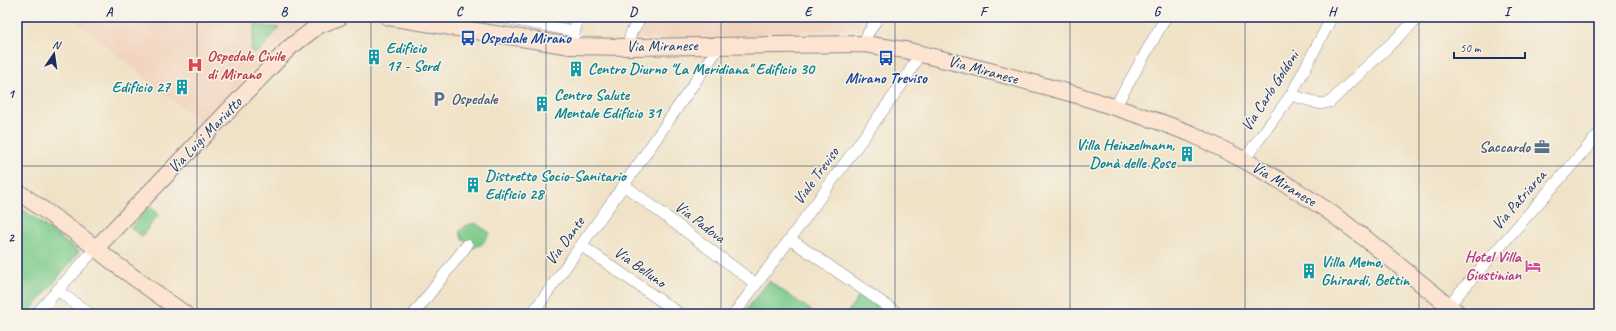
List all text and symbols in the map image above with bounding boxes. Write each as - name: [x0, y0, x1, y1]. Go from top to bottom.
- text: A: [106, 4, 114, 20]
- text: B: [281, 4, 289, 20]
- text: C: [456, 4, 464, 20]
- text: D: [629, 4, 638, 20]
- text: E: [805, 4, 814, 20]
- text: F: [980, 4, 989, 20]
- text: G: [1154, 4, 1162, 20]
- text: H: [1328, 4, 1338, 20]
- text: I: [1504, 4, 1513, 20]
- place label: Ospedale Mirano: [480, 28, 572, 48]
- bus stop icon: Ospedale Mirano: [459, 29, 477, 47]
- north arrow: [34, 34, 74, 74]
- scale bar: [1454, 34, 1525, 60]
- street label: Via Miranese: [626, 35, 700, 57]
- text: N: [51, 37, 63, 52]
- place label: Edificio 17 - Serd: [386, 38, 441, 76]
- text: 50 m: [1460, 40, 1482, 56]
- street label: Via Carlo Goldoni: [1237, 45, 1304, 135]
- place label: Ospedale Civile di Mirano: [207, 46, 286, 84]
- building icon: Edificio 17 - Serd: [365, 48, 383, 66]
- bus stop icon: Mirano Treviso: [877, 49, 895, 67]
- street label: Via Miranese: [946, 51, 1022, 89]
- hospital icon: Ospedale Civile di Mirano: [186, 56, 204, 74]
- place label: Centro Diurno "La Meridiana" Edificio 30: [588, 59, 816, 79]
- building icon: Centro Diurno "La Meridiana" Edificio 30: [567, 60, 585, 78]
- place label: Mirano Treviso: [845, 68, 928, 88]
- place label: Edificio 27: [112, 77, 172, 97]
- building icon: Edificio 27: [173, 78, 191, 96]
- place label: Centro Salute Mentale Edificio 31: [554, 85, 662, 123]
- text: 1: [8, 86, 16, 102]
- place label: Ospedale: [451, 89, 499, 109]
- parking icon: Ospedale: [430, 90, 448, 108]
- street label: Via Luigi Mariutto: [164, 92, 247, 177]
- building icon: Centro Salute Mentale Edificio 31: [533, 95, 551, 113]
- place label: Villa Heinzelmann, Donà delle Rose: [1076, 135, 1177, 173]
- place label: Saccardo: [1479, 137, 1531, 157]
- office icon: Saccardo: [1533, 138, 1551, 156]
- street label: Viale Treviso: [789, 142, 844, 209]
- building icon: Villa Heinzelmann, Donà delle Rose: [1178, 145, 1196, 163]
- street label: Via Miranese: [1248, 157, 1321, 212]
- street label: Via Patriarca: [1488, 165, 1551, 234]
- place label: Distretto Socio-Sanitario Edificio 28: [485, 166, 628, 204]
- building icon: Distretto Socio-Sanitario Edificio 28: [464, 176, 482, 194]
- street label: Via Padova: [671, 197, 730, 248]
- street label: Via Dante: [541, 212, 590, 269]
- text: 2: [8, 230, 15, 246]
- street label: Via Belluno: [610, 242, 672, 293]
- place label: Hotel Villa Giustinian: [1465, 247, 1523, 285]
- place label: Villa Memo, Ghirardi, Bettin: [1321, 252, 1411, 290]
- hotel icon: Hotel Villa Giustinian: [1524, 257, 1542, 275]
- building icon: Villa Memo, Ghirardi, Bettin: [1300, 262, 1318, 280]

